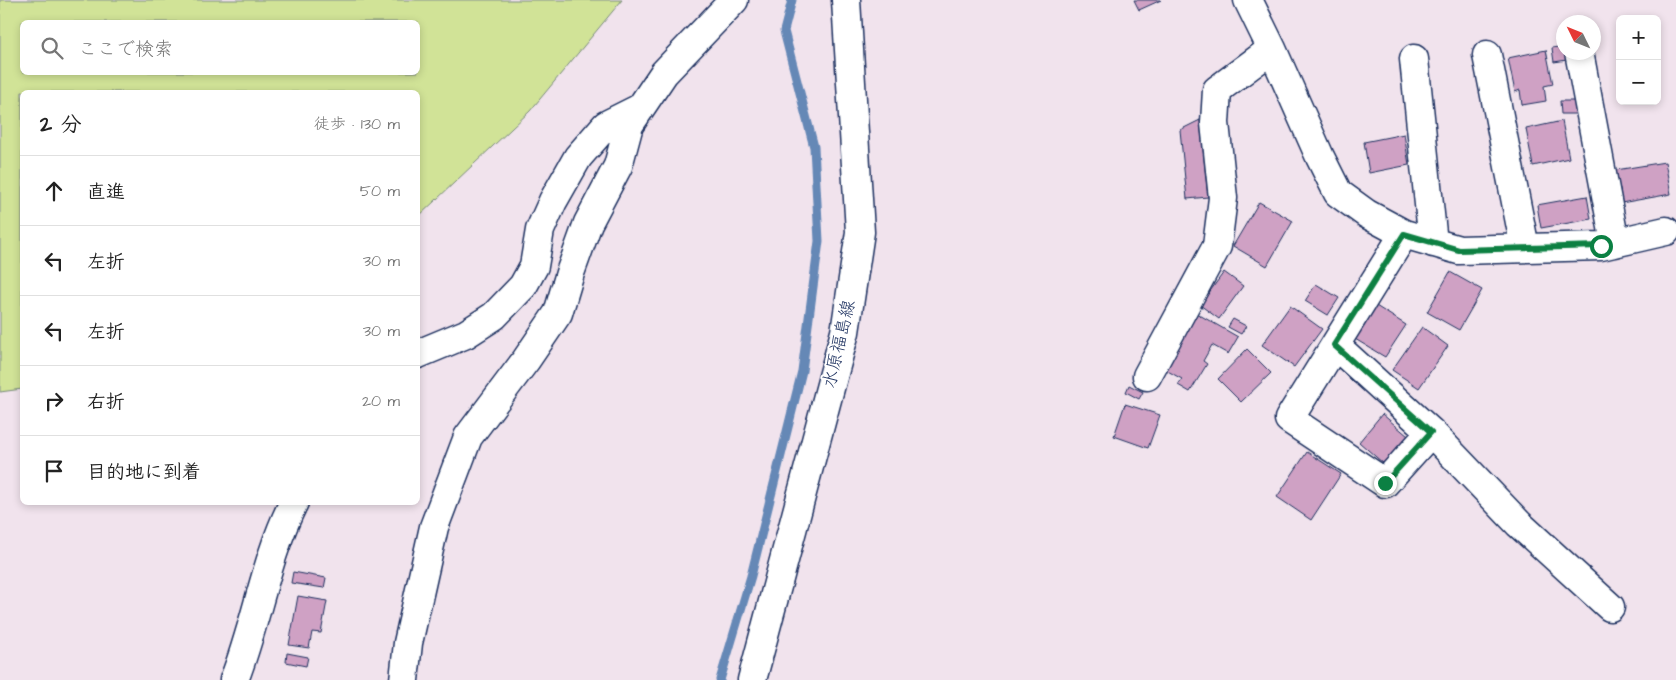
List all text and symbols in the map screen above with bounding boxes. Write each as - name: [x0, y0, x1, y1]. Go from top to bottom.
- north arrow: [1556, 15, 1601, 60]
- map controls: [1616, 15, 1661, 105]
- button: +: [1616, 15, 1661, 60]
- search box: [20, 20, 420, 75]
- icon: search: [38, 34, 66, 62]
- text: ここで検索: [78, 36, 173, 63]
- button: −: [1616, 60, 1661, 105]
- text: 2 分: [40, 110, 81, 139]
- text: 徒歩 · 130 m: [314, 113, 400, 135]
- icon: ahead: [40, 177, 68, 205]
- text: 直進: [87, 179, 125, 206]
- text: 50 m: [360, 180, 400, 202]
- route start: [1590, 235, 1613, 258]
- icon: left: [40, 247, 68, 275]
- text: 左折: [87, 249, 125, 276]
- text: 30 m: [363, 250, 400, 272]
- street label: 水原福島線: [817, 297, 861, 391]
- icon: left: [40, 317, 68, 345]
- text: 左折: [87, 319, 125, 346]
- text: 30 m: [363, 320, 400, 342]
- icon: right: [40, 387, 68, 415]
- text: 右折: [87, 389, 125, 416]
- text: 20 m: [362, 390, 400, 412]
- icon: arrive: [40, 457, 68, 485]
- text: 目的地に到着: [87, 459, 201, 486]
- route end: [1374, 472, 1397, 495]

